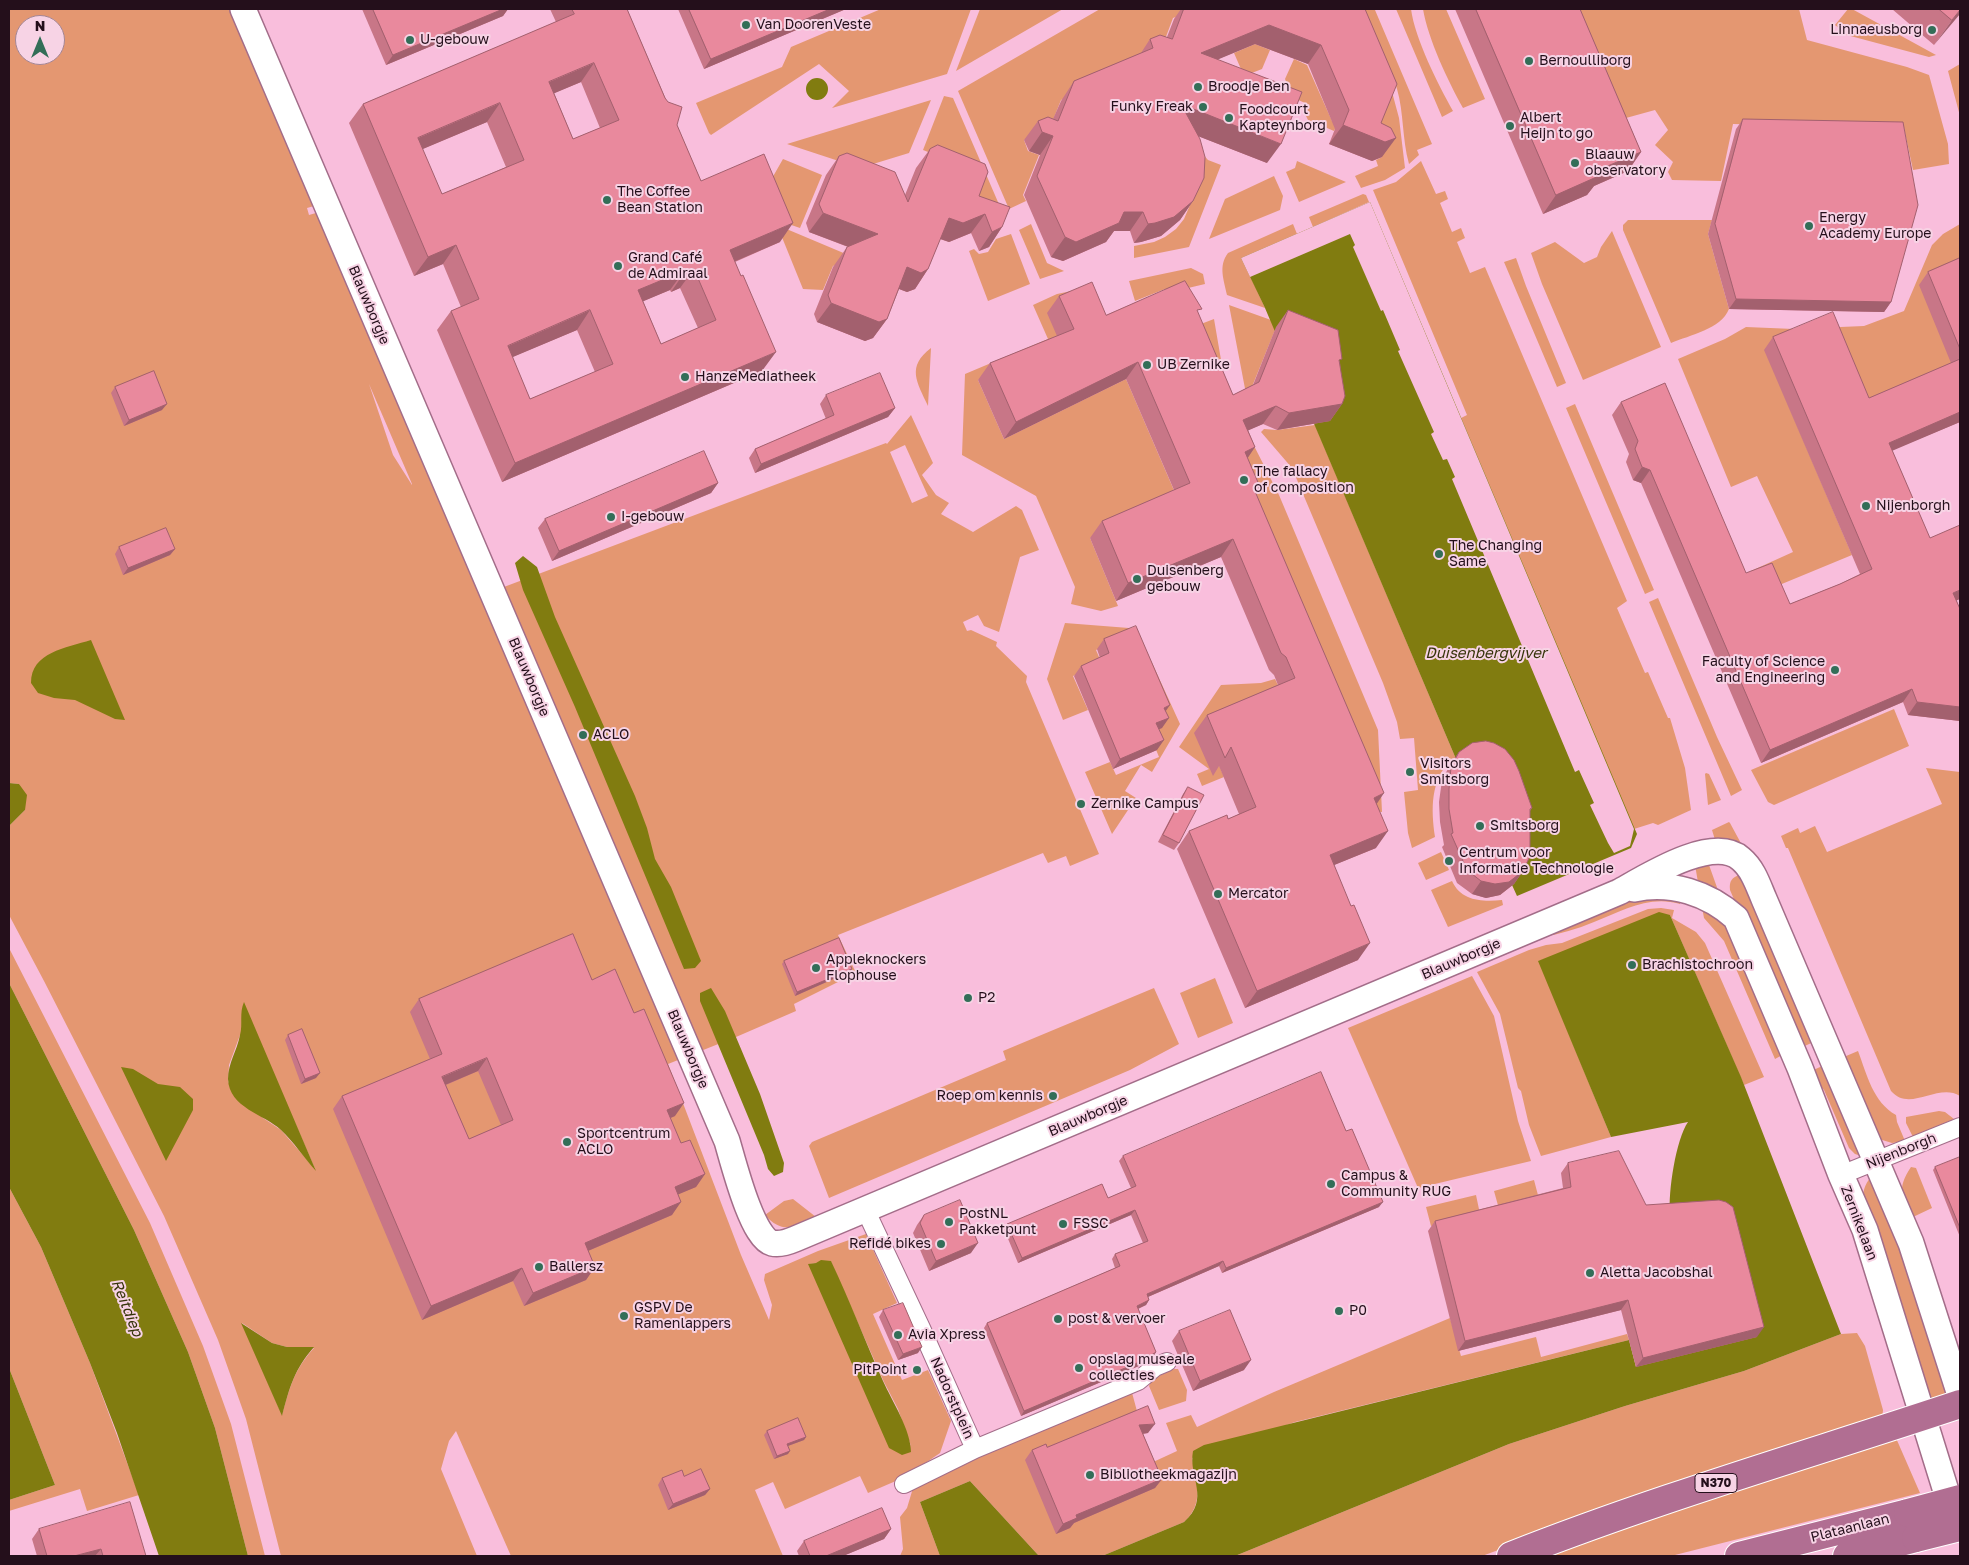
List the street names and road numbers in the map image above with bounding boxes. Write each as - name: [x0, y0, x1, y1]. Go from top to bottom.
- street label: Blauwborgje: [345, 263, 393, 347]
- street label: Blauwborgje: [505, 635, 553, 719]
- street label: Blauwborgje: [1419, 935, 1503, 983]
- street label: Blauwborgje: [664, 1007, 712, 1091]
- street label: Blauwborgje: [1046, 1092, 1130, 1140]
- street label: Nijenborgh: [1863, 1129, 1939, 1173]
- street label: Zernikelaan: [1837, 1183, 1881, 1263]
- street label: Nadorstplein: [927, 1355, 977, 1441]
- road number: N370: [1695, 1474, 1737, 1492]
- street label: Plataanlaan: [1809, 1510, 1891, 1546]

